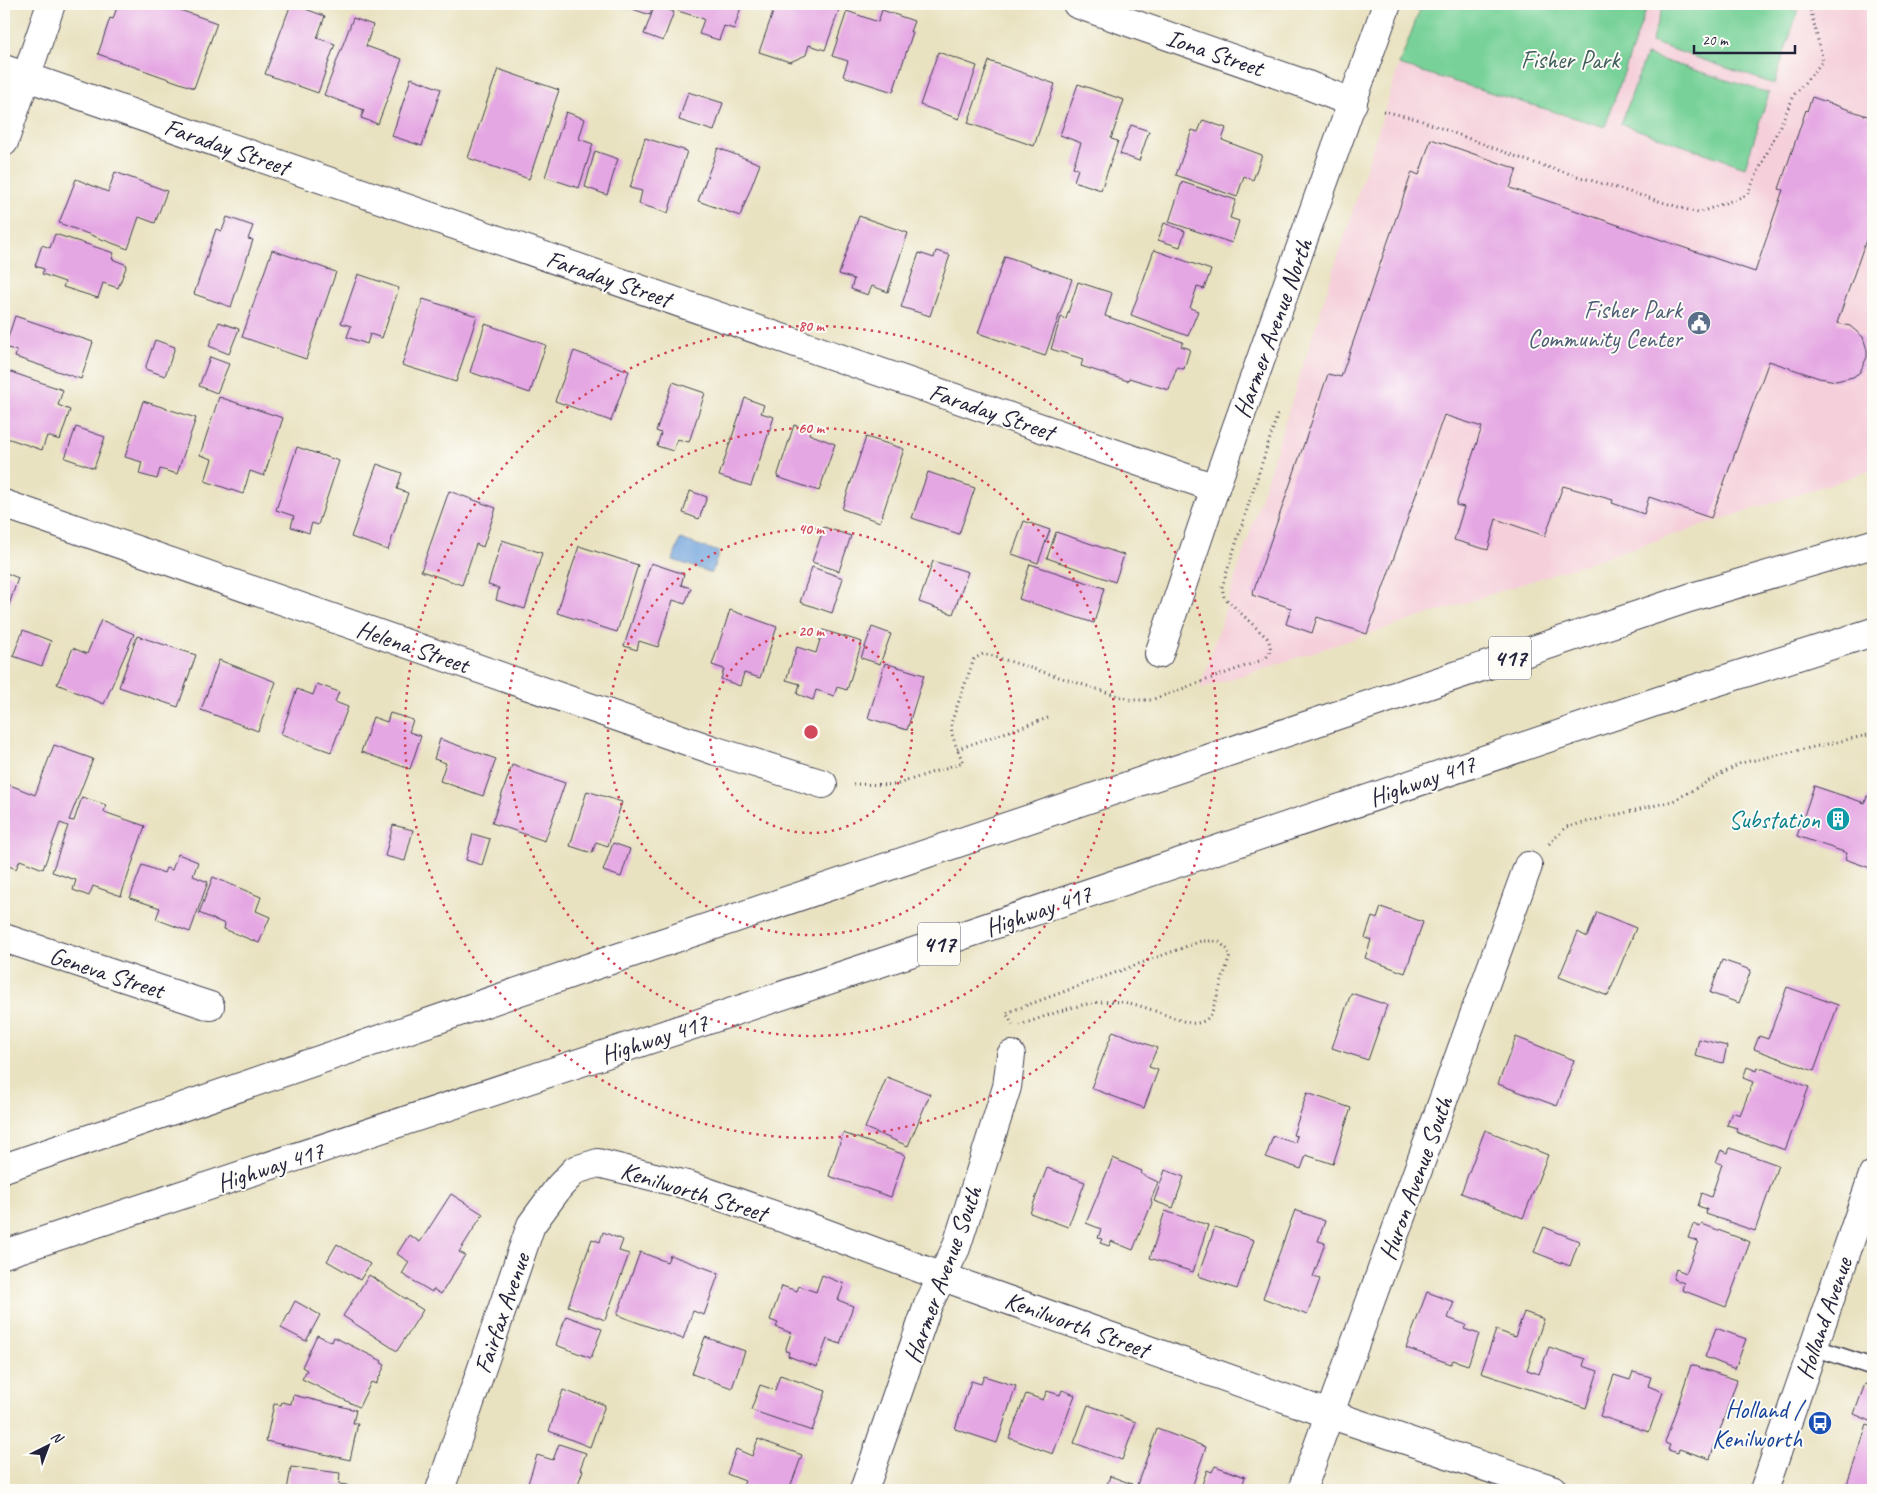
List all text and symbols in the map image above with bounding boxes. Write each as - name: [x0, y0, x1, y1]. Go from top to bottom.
- street label: Iona Street: [1162, 22, 1270, 85]
- scale bar: [1694, 22, 1796, 54]
- text: 20 m: [1702, 31, 1729, 50]
- park label: Fisher Park: [1521, 44, 1621, 76]
- street label: Faraday Street: [160, 111, 297, 184]
- street label: Harmer Avenue North: [1226, 233, 1321, 422]
- street label: Faraday Street: [542, 243, 679, 316]
- place label: Fisher Park Community Center: [1527, 294, 1684, 355]
- public building icon: Fisher Park Community Center: [1686, 310, 1712, 336]
- text: 80 m: [798, 317, 825, 336]
- street label: Faraday Street: [925, 376, 1062, 449]
- text: 60 m: [798, 419, 825, 438]
- text: 40 m: [798, 520, 825, 539]
- street label: Helena Street: [352, 613, 475, 682]
- text: 20 m: [798, 622, 825, 641]
- road number: 417: [1489, 636, 1531, 680]
- centre of rings: [802, 723, 820, 741]
- street label: Highway 417: [1365, 747, 1481, 814]
- place label: Substation: [1729, 804, 1821, 836]
- building icon: Substation: [1825, 806, 1851, 832]
- street label: Highway 417: [981, 877, 1097, 944]
- road number: 417: [918, 922, 960, 966]
- street label: Geneva Street: [46, 939, 170, 1007]
- street label: Highway 417: [597, 1006, 713, 1071]
- street label: Huron Avenue South: [1372, 1091, 1461, 1264]
- street label: Highway 417: [213, 1134, 329, 1199]
- street label: Kenilworth Street: [617, 1155, 774, 1230]
- street label: Harmer Avenue South: [896, 1180, 990, 1367]
- street label: Fairfax Avenue: [466, 1247, 538, 1378]
- street label: Holland Avenue: [1788, 1252, 1860, 1383]
- street label: Kenilworth Street: [1000, 1284, 1156, 1367]
- place label: Holland / Kenilworth: [1712, 1394, 1807, 1455]
- bus stop icon: Holland / Kenilworth: [1807, 1410, 1833, 1436]
- north arrow: [22, 1422, 72, 1472]
- text: N: [47, 1427, 67, 1447]

